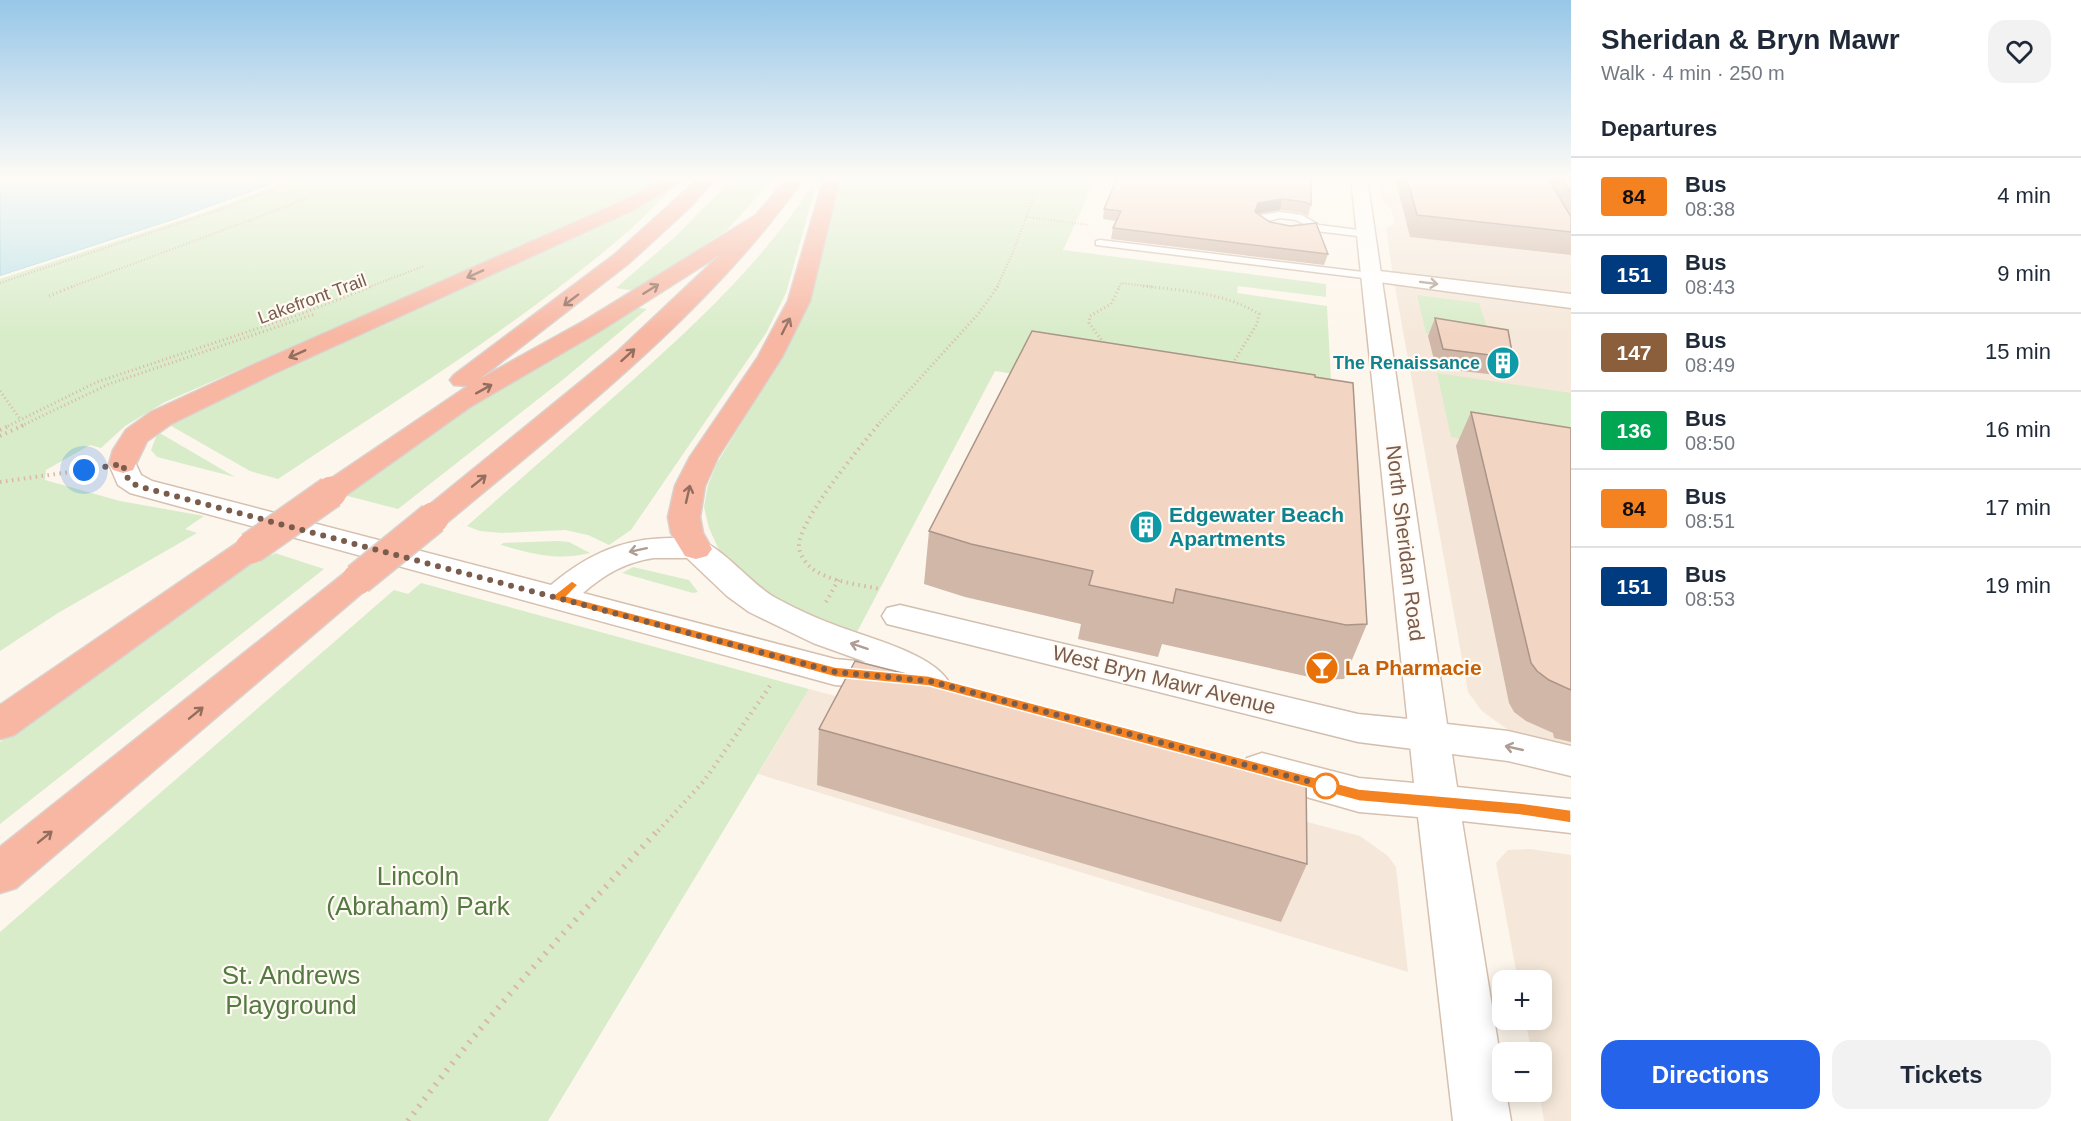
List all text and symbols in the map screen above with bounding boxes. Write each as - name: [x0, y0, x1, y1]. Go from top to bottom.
- button: heart: [1988, 20, 2051, 83]
- text: Sheridan & Bryn Mawr: [1601, 24, 1900, 55]
- text: Walk · 4 min · 250 m: [1601, 62, 1785, 84]
- text: Departures: [1601, 116, 1717, 141]
- text: Bus: [1685, 172, 1727, 197]
- text: 4 min: [1997, 183, 2051, 208]
- text: 84: [1622, 185, 1646, 208]
- text: 08:38: [1685, 198, 1735, 220]
- text: Bus: [1685, 250, 1727, 275]
- text: 9 min: [1997, 261, 2051, 286]
- text: 151: [1616, 263, 1652, 286]
- one-way arrow: [467, 269, 485, 280]
- street label: Lakefront Trail: [255, 270, 369, 328]
- text: 08:43: [1685, 276, 1735, 298]
- one-way arrow: [1419, 278, 1439, 289]
- one-way arrow: [642, 283, 659, 295]
- one-way arrow: [563, 293, 579, 306]
- one-way arrow: [781, 317, 792, 335]
- text: Bus: [1685, 328, 1727, 353]
- text: 15 min: [1985, 339, 2051, 364]
- text: 147: [1616, 341, 1652, 364]
- building icon: The Renaissance: [1485, 345, 1521, 381]
- one-way arrow: [289, 348, 307, 360]
- one-way arrow: [620, 348, 635, 362]
- place label: The Renaissance: [1333, 353, 1480, 373]
- text: 08:49: [1685, 354, 1735, 376]
- one-way arrow: [475, 382, 492, 394]
- text: Bus: [1685, 406, 1727, 431]
- text: 16 min: [1985, 417, 2051, 442]
- text: 136: [1616, 419, 1652, 442]
- text: 08:50: [1685, 432, 1735, 454]
- street label: North Sheridan Road: [1382, 444, 1429, 642]
- your location: [69, 455, 99, 485]
- one-way arrow: [471, 474, 487, 487]
- one-way arrow: [683, 484, 695, 503]
- text: Bus: [1685, 484, 1727, 509]
- text: 17 min: [1985, 495, 2051, 520]
- text: 84: [1622, 497, 1646, 520]
- place label: Edgewater Beach Apartments: [1169, 503, 1344, 550]
- building icon: Edgewater Beach Apartments: [1128, 509, 1164, 545]
- text: 08:51: [1685, 510, 1735, 532]
- one-way arrow: [629, 545, 648, 556]
- text: Bus: [1685, 562, 1727, 587]
- text: 19 min: [1985, 573, 2051, 598]
- text: 151: [1616, 575, 1652, 598]
- text: 08:53: [1685, 588, 1735, 610]
- one-way arrow: [850, 639, 868, 650]
- street label: West Bryn Mawr Avenue: [1050, 641, 1278, 718]
- bar icon: La Pharmacie: [1304, 650, 1340, 686]
- place label: La Pharmacie: [1345, 656, 1482, 679]
- one-way arrow: [188, 706, 204, 719]
- one-way arrow: [1505, 742, 1524, 753]
- unlabelled marker: [1313, 773, 1339, 799]
- one-way arrow: [37, 830, 53, 843]
- park label: Lincoln (Abraham) Park: [326, 861, 511, 921]
- park label: St. Andrews Playground: [222, 960, 360, 1020]
- map controls: [1492, 970, 1552, 1102]
- button: +: [1492, 970, 1552, 1030]
- button: Directions: [1601, 1040, 1820, 1109]
- button: Tickets: [1832, 1040, 2051, 1109]
- button: −: [1492, 1042, 1552, 1102]

